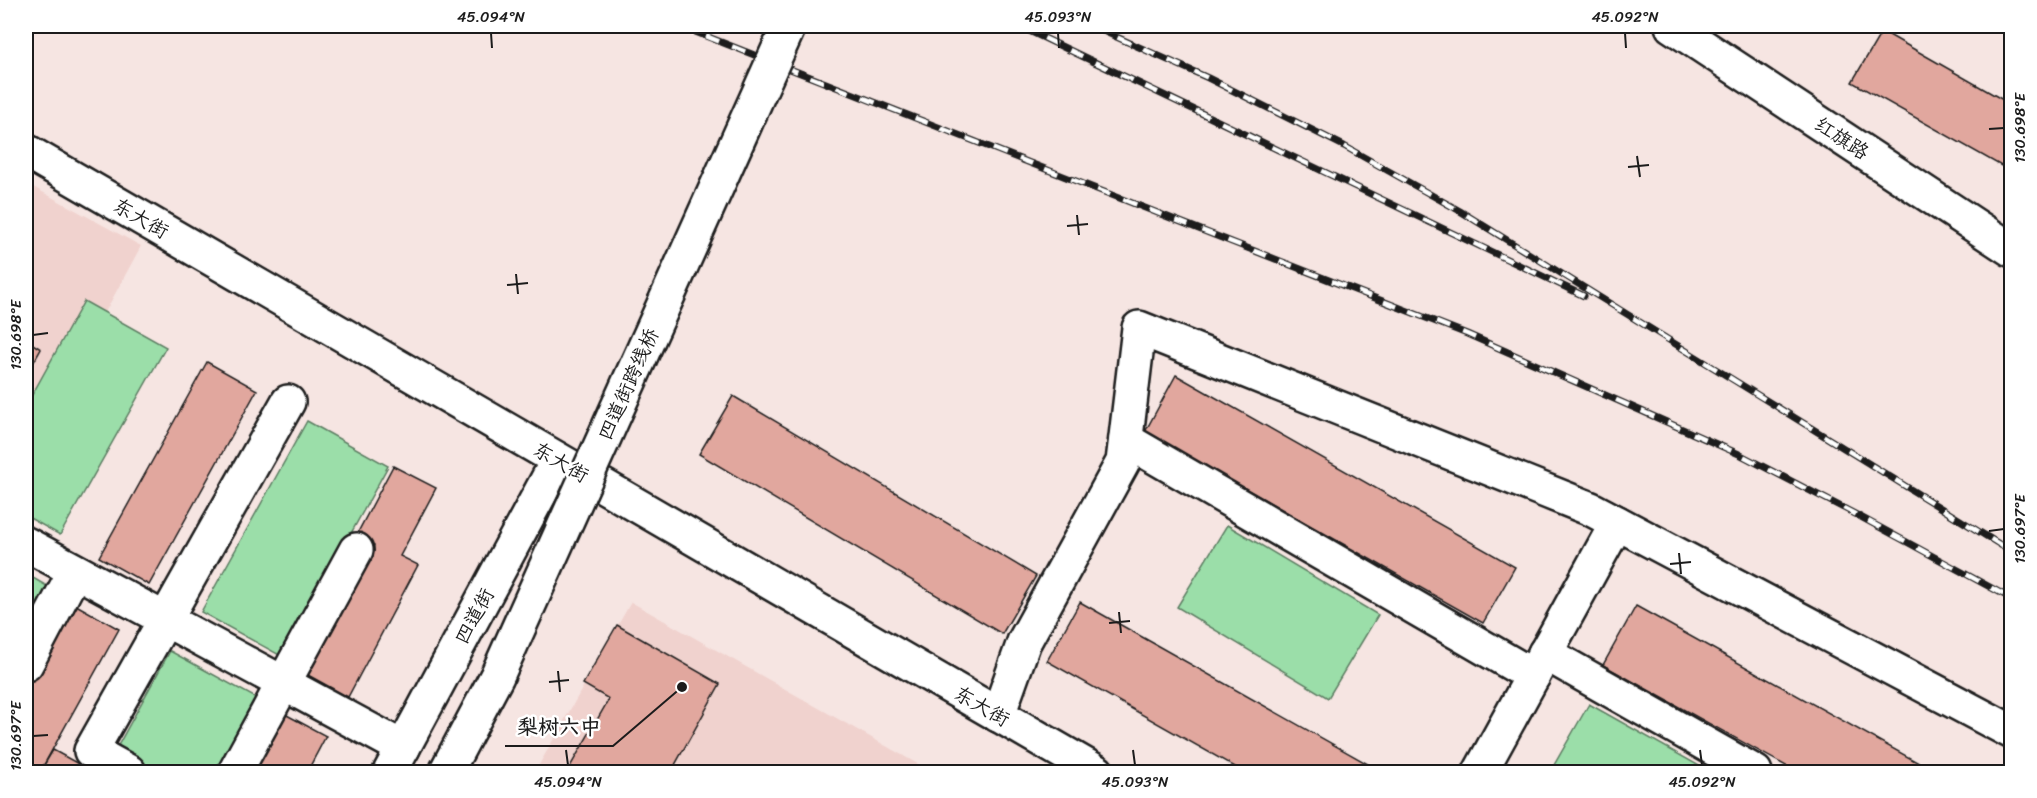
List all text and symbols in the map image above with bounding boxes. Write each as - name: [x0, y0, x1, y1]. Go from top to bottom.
- text: 45.094°N: [457, 4, 526, 30]
- text: 45.093°N: [1025, 4, 1092, 30]
- text: 45.092°N: [1591, 4, 1659, 30]
- text: 130.698°E: [2007, 91, 2033, 163]
- street label: 红旗路: [1807, 107, 1877, 170]
- street label: 东大街: [106, 188, 175, 249]
- text: 130.698°E: [3, 298, 29, 370]
- street label: 四道街跨线桥: [588, 322, 669, 446]
- street label: 东大街: [526, 432, 595, 493]
- text: 130.697°E: [2007, 492, 2033, 564]
- street label: 四道街: [445, 582, 504, 651]
- street label: 东大街: [947, 676, 1016, 737]
- text: 130.697°E: [3, 699, 29, 771]
- callout: 梨树六中: [505, 707, 613, 746]
- text: 梨树六中: [517, 708, 601, 746]
- text: 45.094°N: [534, 769, 603, 795]
- text: 45.093°N: [1102, 769, 1169, 795]
- text: 45.092°N: [1668, 769, 1736, 795]

